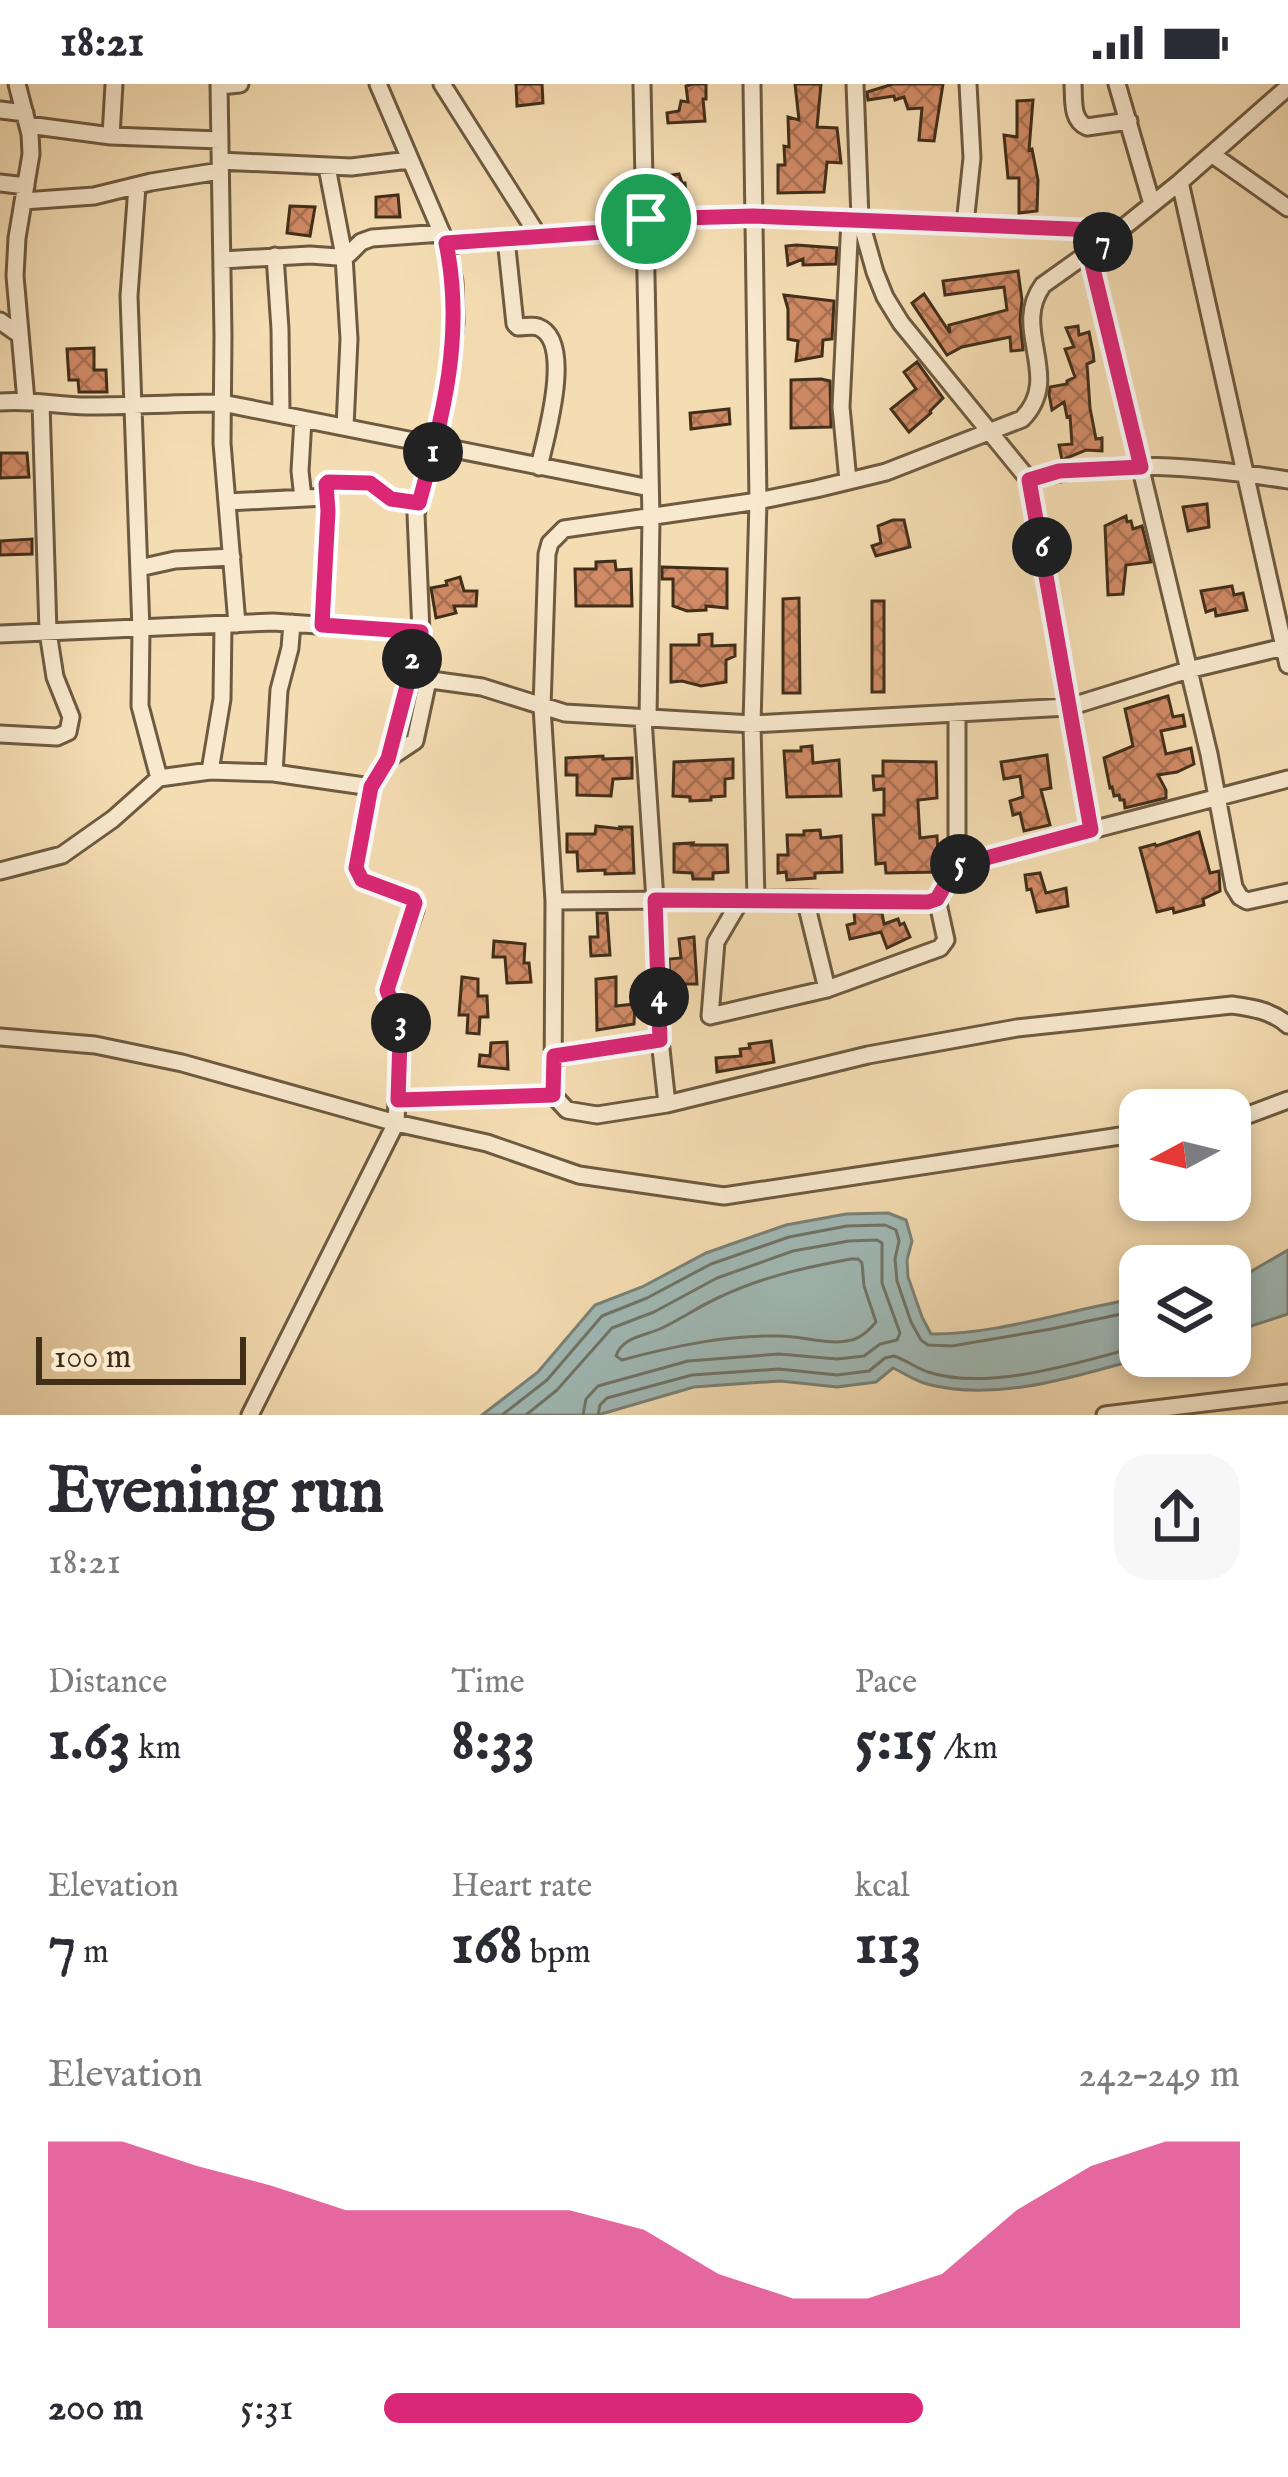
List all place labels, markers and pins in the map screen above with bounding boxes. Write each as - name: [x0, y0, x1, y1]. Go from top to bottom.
- pin: [595, 168, 697, 270]
- pin: 7: [1073, 212, 1133, 272]
- pin: 1: [403, 422, 463, 482]
- pin: 6: [1012, 517, 1072, 577]
- pin: 2: [382, 629, 442, 689]
- pin: 5: [930, 834, 990, 894]
- pin: 4: [629, 967, 689, 1027]
- pin: 3: [371, 993, 431, 1053]

